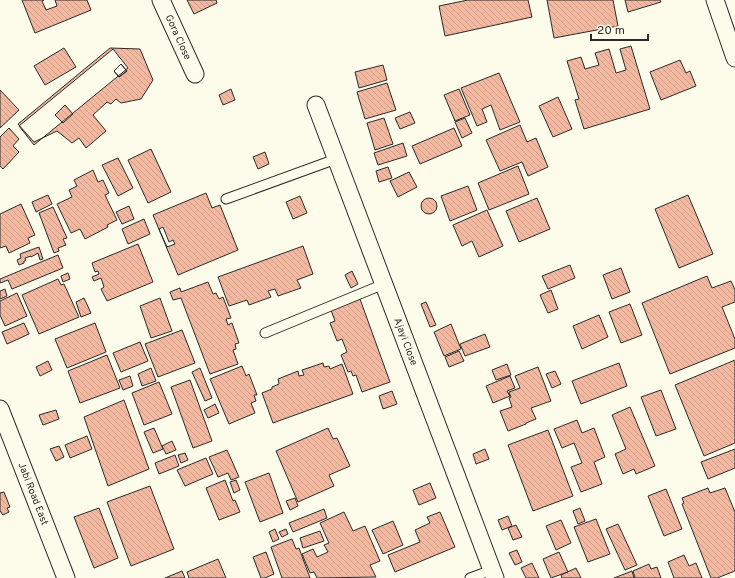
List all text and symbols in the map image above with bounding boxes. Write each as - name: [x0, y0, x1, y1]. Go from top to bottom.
- street label: Gora Close: [162, 13, 194, 62]
- scale bar: [591, 16, 648, 42]
- text: 20 m: [597, 23, 625, 39]
- street label: Ajayi Close: [391, 316, 420, 367]
- street label: Jabi Road East: [15, 460, 51, 527]

